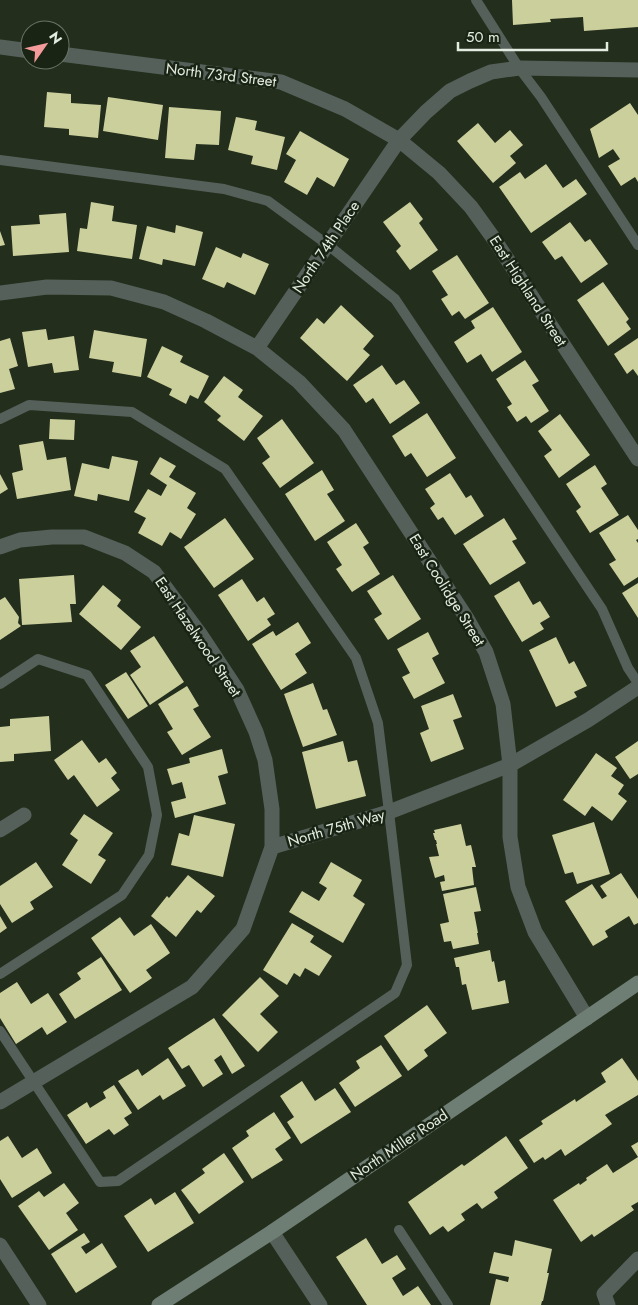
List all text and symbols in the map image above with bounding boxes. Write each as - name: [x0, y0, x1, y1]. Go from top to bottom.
- north arrow: [20, 20, 70, 70]
- scale bar: [458, 20, 607, 52]
- text: 50 m: [466, 26, 500, 48]
- text: N: [44, 28, 67, 48]
- street label: North 73rd Street: [165, 57, 278, 93]
- street label: North 74th Place: [287, 196, 365, 298]
- street label: East Highland Street: [484, 231, 572, 351]
- street label: East Coolidge Street: [404, 530, 491, 651]
- street label: East Hazelwood Street: [150, 573, 247, 702]
- street label: North 75th Way: [285, 803, 388, 852]
- street label: North Miller Road: [346, 1104, 452, 1186]

